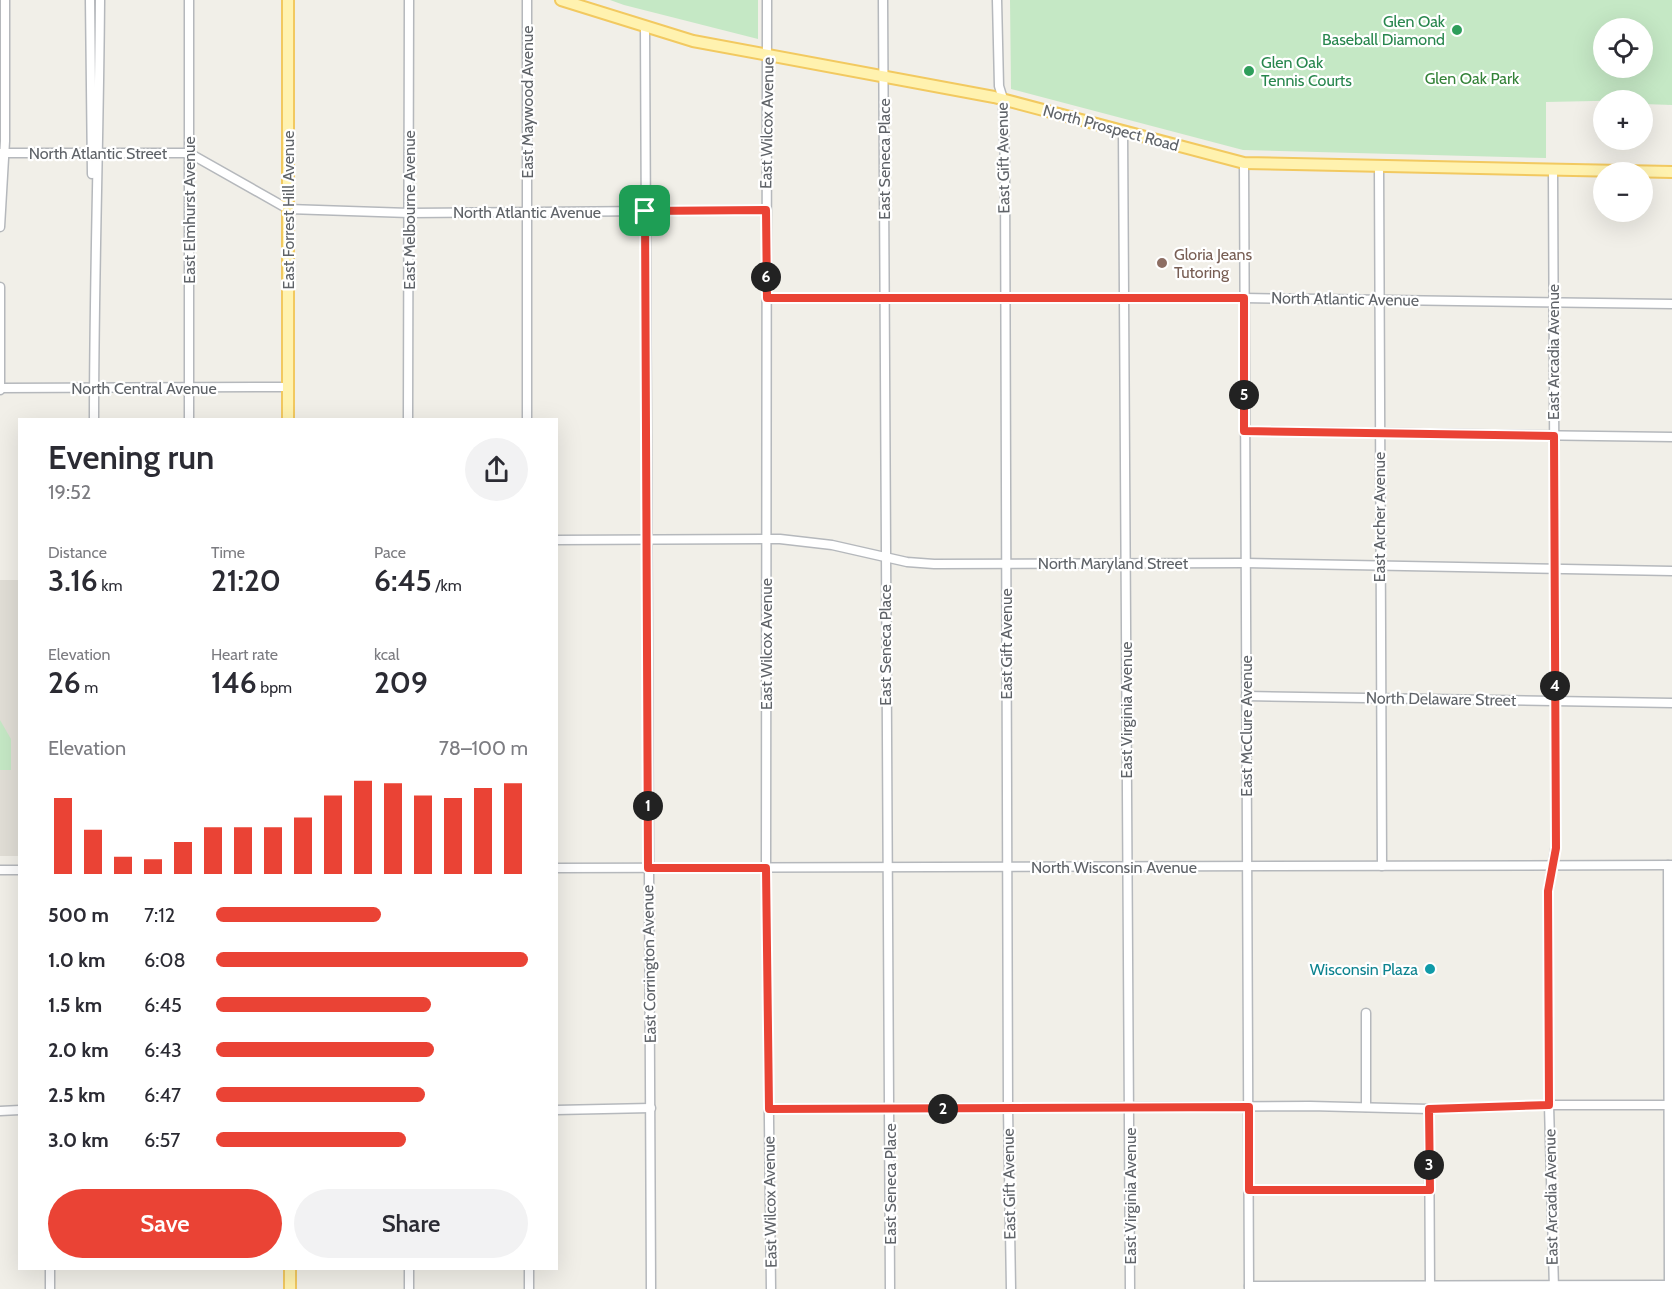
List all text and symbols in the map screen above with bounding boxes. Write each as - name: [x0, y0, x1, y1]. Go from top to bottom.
- place label: Glen Oak Baseball Diamond: [1322, 12, 1446, 49]
- map controls: [1593, 18, 1653, 222]
- button: locate: [1593, 18, 1653, 78]
- marker: Glen Oak Baseball Diamond: [1450, 23, 1464, 37]
- street label: East Maywood Avenue: [518, 26, 537, 178]
- place label: Glen Oak Tennis Courts: [1261, 53, 1352, 90]
- street label: East Wilcox Avenue: [756, 57, 778, 189]
- marker: Glen Oak Tennis Courts: [1242, 64, 1256, 78]
- park label: Glen Oak Park: [1425, 69, 1520, 88]
- button: +: [1593, 90, 1653, 150]
- street label: East Seneca Place: [875, 98, 894, 220]
- street label: North Prospect Road: [1041, 101, 1181, 155]
- street label: East Gift Avenue: [993, 102, 1013, 214]
- street label: East Melbourne Avenue: [400, 130, 419, 290]
- street label: East Forrest Hill Avenue: [279, 131, 298, 289]
- street label: East Elmhurst Avenue: [180, 136, 199, 284]
- street label: North Atlantic Street: [29, 144, 168, 163]
- button: −: [1593, 162, 1653, 222]
- pin: [619, 185, 670, 236]
- icon: arrive: [628, 194, 661, 227]
- street label: North Atlantic Avenue: [453, 203, 601, 222]
- place label: Gloria Jeans Tutoring: [1174, 245, 1253, 282]
- marker: Gloria Jeans Tutoring: [1155, 256, 1169, 270]
- pin: 6: [751, 262, 781, 292]
- text: 6: [762, 267, 771, 286]
- street label: East Arcadia Avenue: [1544, 284, 1563, 420]
- street label: North Atlantic Avenue: [1271, 288, 1419, 310]
- street label: North Central Avenue: [71, 379, 217, 398]
- pin: 5: [1229, 380, 1259, 410]
- text: 5: [1240, 385, 1248, 404]
- text: Evening run: [48, 437, 214, 477]
- button: share: [465, 438, 528, 501]
- street label: East Archer Avenue: [1370, 452, 1389, 582]
- text: 19:52: [48, 480, 91, 504]
- text: Distance: [48, 543, 107, 562]
- text: Time: [211, 543, 245, 562]
- text: Pace: [374, 543, 406, 562]
- street label: North Maryland Street: [1038, 554, 1189, 573]
- text: 3.16: [48, 562, 98, 599]
- text: 21:20: [211, 562, 281, 599]
- text: 6:45: [374, 562, 432, 599]
- text: km: [98, 576, 123, 595]
- text: /km: [432, 576, 462, 595]
- street label: East Wilcox Avenue: [757, 578, 776, 710]
- street label: East Seneca Place: [876, 584, 895, 706]
- street label: East Gift Avenue: [997, 588, 1016, 700]
- street label: East Virginia Avenue: [1117, 642, 1136, 779]
- text: Elevation: [48, 645, 111, 664]
- text: Heart rate: [211, 645, 278, 664]
- text: kcal: [374, 645, 400, 664]
- street label: East McClure Avenue: [1237, 655, 1256, 797]
- text: 26: [48, 664, 81, 701]
- text: 146: [211, 664, 257, 701]
- text: 209: [374, 664, 428, 701]
- pin: 4: [1540, 671, 1570, 701]
- text: 4: [1550, 676, 1560, 695]
- text: m: [81, 678, 98, 697]
- text: bpm: [257, 678, 292, 697]
- street label: North Delaware Street: [1366, 688, 1517, 710]
- text: Elevation: [48, 736, 126, 760]
- text: 78–100 m: [439, 736, 528, 760]
- pin: 1: [633, 791, 663, 821]
- text: 1: [645, 796, 651, 815]
- street label: North Wisconsin Avenue: [1031, 858, 1197, 877]
- street label: East Corrington Avenue: [638, 885, 660, 1043]
- text: 500 m: [48, 903, 109, 927]
- text: 7:12: [144, 903, 175, 927]
- text: 1.0 km: [48, 948, 105, 972]
- text: 6:08: [144, 948, 186, 972]
- place label: Wisconsin Plaza: [1310, 960, 1418, 979]
- marker: Wisconsin Plaza: [1423, 962, 1437, 976]
- text: 1.5 km: [48, 993, 102, 1017]
- text: 6:45: [144, 993, 182, 1017]
- text: 2.0 km: [48, 1038, 109, 1062]
- text: 6:43: [144, 1038, 182, 1062]
- text: 2.5 km: [48, 1083, 105, 1107]
- text: 6:47: [144, 1083, 181, 1107]
- pin: 2: [928, 1094, 958, 1124]
- text: 2: [939, 1099, 947, 1118]
- street label: East Seneca Place: [881, 1123, 900, 1245]
- text: 3.0 km: [48, 1128, 109, 1152]
- text: 6:57: [144, 1128, 180, 1152]
- street label: East Gift Avenue: [999, 1128, 1019, 1240]
- street label: East Virginia Avenue: [1121, 1128, 1140, 1265]
- street label: East Arcadia Avenue: [1540, 1129, 1562, 1265]
- street label: East Wilcox Avenue: [759, 1136, 781, 1268]
- pin: 3: [1414, 1150, 1444, 1180]
- text: 3: [1425, 1155, 1433, 1174]
- button: Save: [48, 1189, 282, 1258]
- button: Share: [294, 1189, 528, 1258]

